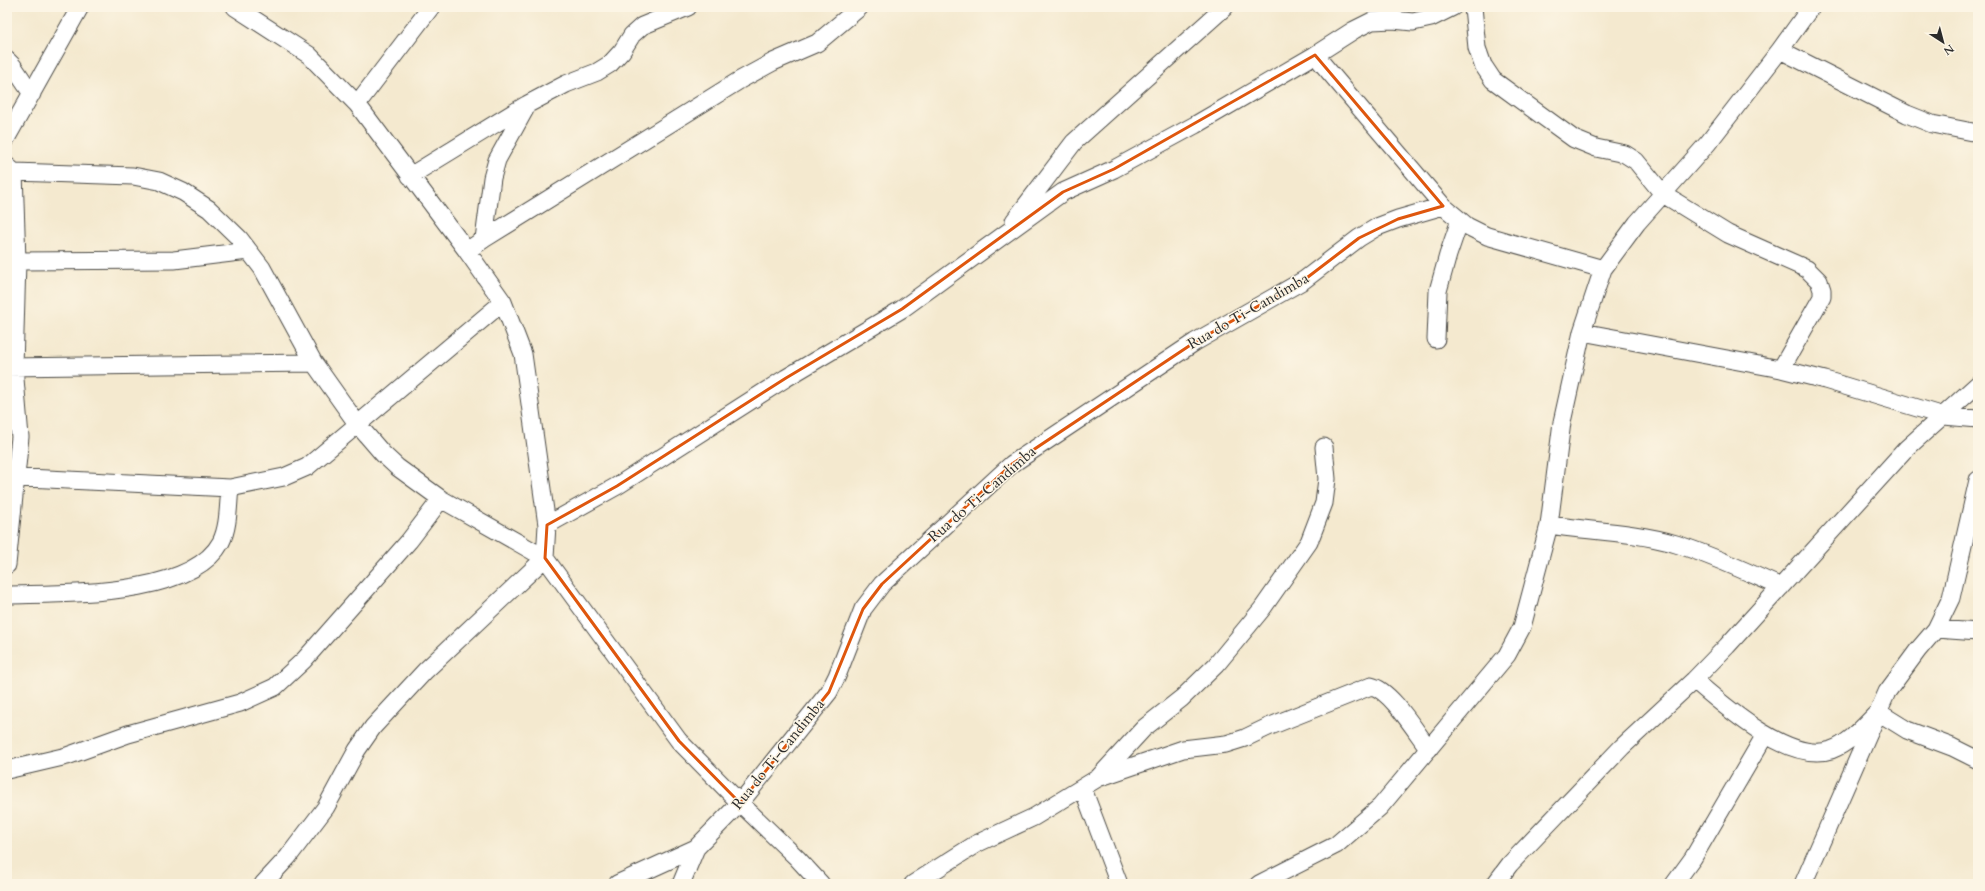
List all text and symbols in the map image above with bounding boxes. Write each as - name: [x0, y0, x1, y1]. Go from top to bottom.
- north arrow: [1923, 22, 1963, 62]
- text: N: [1940, 41, 1957, 59]
- street label: Rua do Ti-Candimba: [1184, 268, 1313, 354]
- street label: Rua do Ti-Candimba: [924, 441, 1041, 547]
- street label: Rua do Ti-Candimba: [727, 694, 829, 814]

